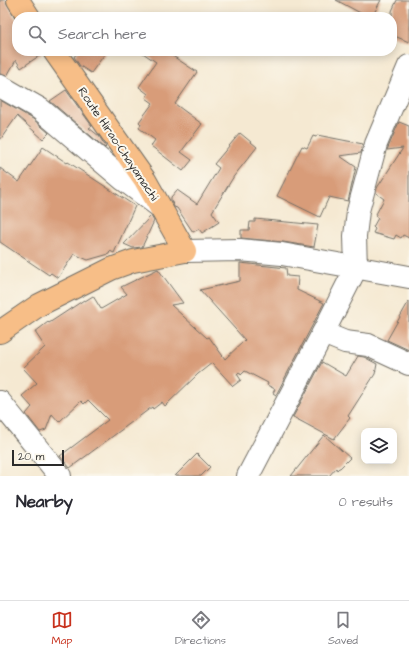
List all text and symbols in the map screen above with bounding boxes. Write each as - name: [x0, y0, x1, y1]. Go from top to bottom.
- search box: [12, 12, 397, 56]
- icon: search: [26, 23, 48, 45]
- text: Search here: [58, 24, 147, 45]
- street label: Route Hirao-Chayamachi: [73, 84, 163, 205]
- map controls: [361, 428, 397, 464]
- button: layers: [361, 428, 397, 464]
- scale bar: [12, 448, 64, 467]
- text: 20 m: [18, 449, 44, 464]
- text: Nearby: [16, 490, 73, 514]
- text: 0 results: [338, 493, 393, 511]
- tab: Map: [51, 609, 73, 648]
- tab: Directions: [175, 609, 226, 648]
- tab: Saved: [328, 609, 358, 648]

